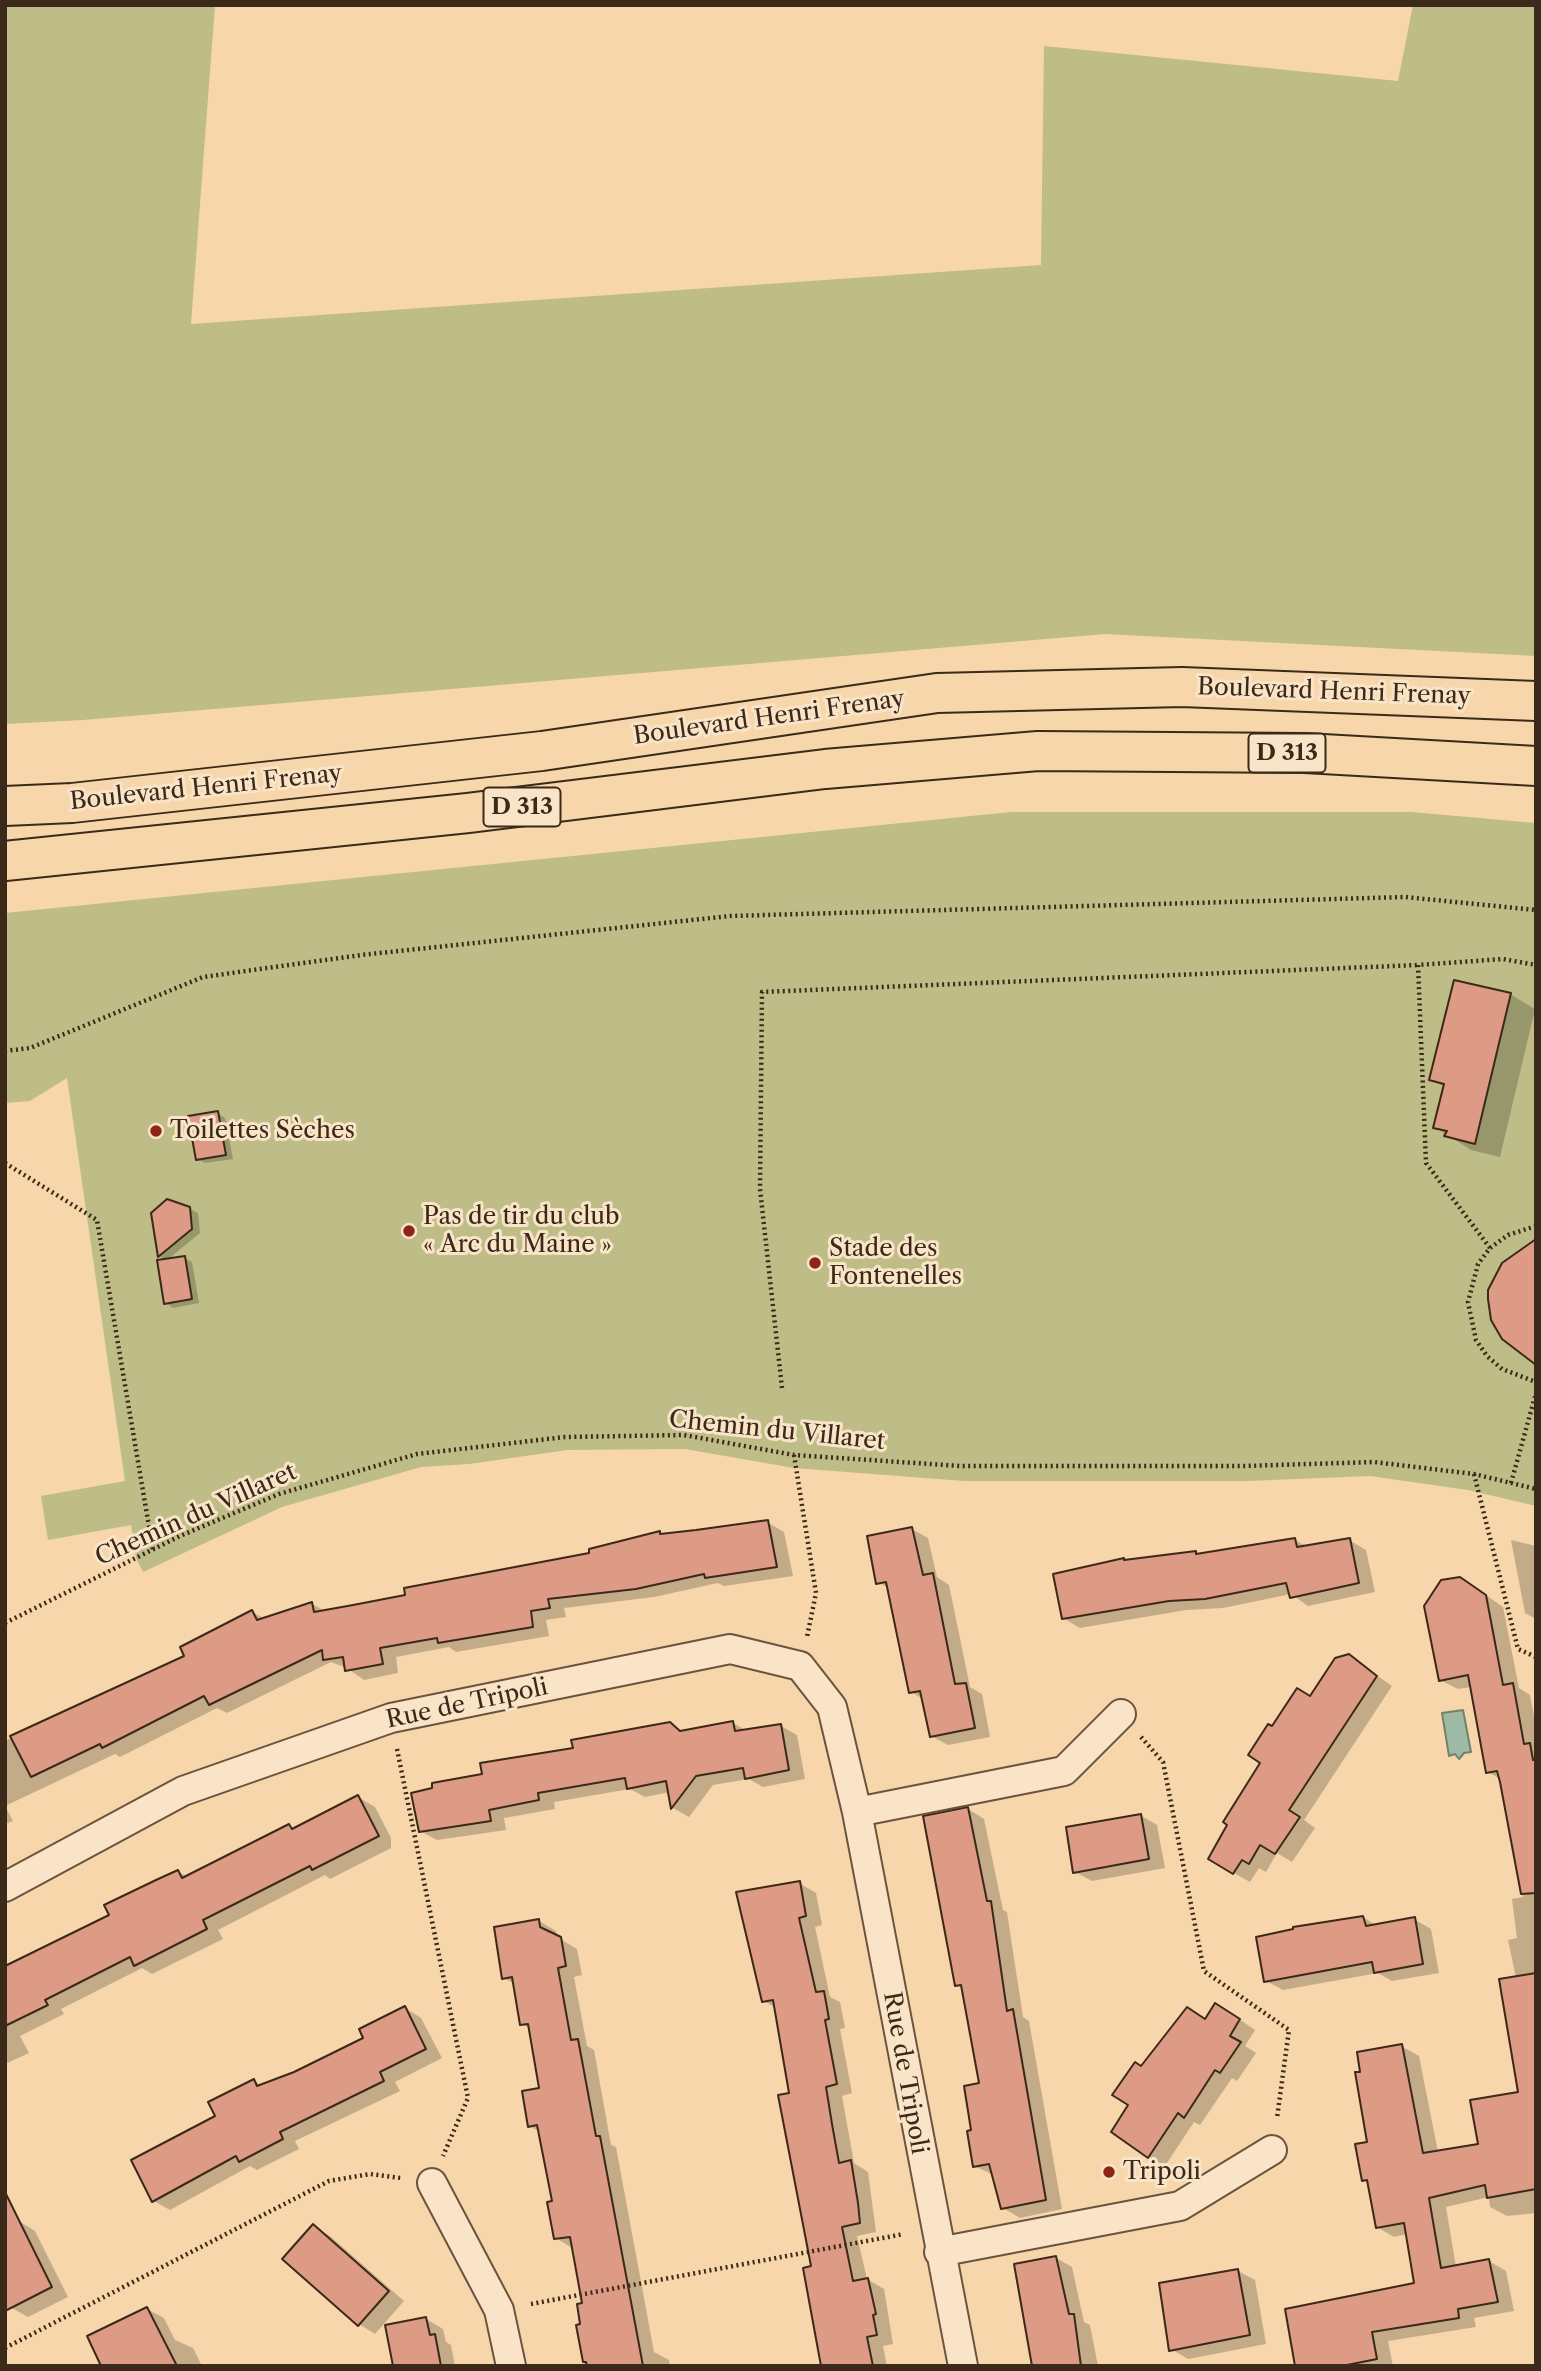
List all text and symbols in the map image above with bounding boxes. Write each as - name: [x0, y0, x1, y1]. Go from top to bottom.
- street label: Boulevard Henri Frenay: [1197, 673, 1471, 711]
- street label: Boulevard Henri Frenay: [632, 685, 906, 751]
- road number: D 313: [1248, 734, 1326, 772]
- street label: Boulevard Henri Frenay: [68, 759, 344, 817]
- road number: D 313: [484, 788, 560, 827]
- place label: Toilettes Sèches: [170, 1117, 355, 1145]
- marker: Toilettes Sèches: [148, 1123, 164, 1139]
- place label: Pas de tir du club « Arc du Maine »: [423, 1203, 620, 1259]
- marker: Pas de tir du club « Arc du Maine »: [401, 1223, 417, 1239]
- place label: Stade des Fontenelles: [829, 1235, 962, 1291]
- marker: Stade des Fontenelles: [807, 1255, 823, 1271]
- street label: Chemin du Villaret: [668, 1405, 886, 1457]
- street label: Chemin du Villaret: [91, 1458, 301, 1572]
- street label: Rue de Tripoli: [384, 1673, 550, 1735]
- street label: Rue de Tripoli: [877, 1990, 933, 2156]
- place label: Tripoli: [1123, 2158, 1201, 2186]
- marker: Tripoli: [1101, 2164, 1117, 2180]

